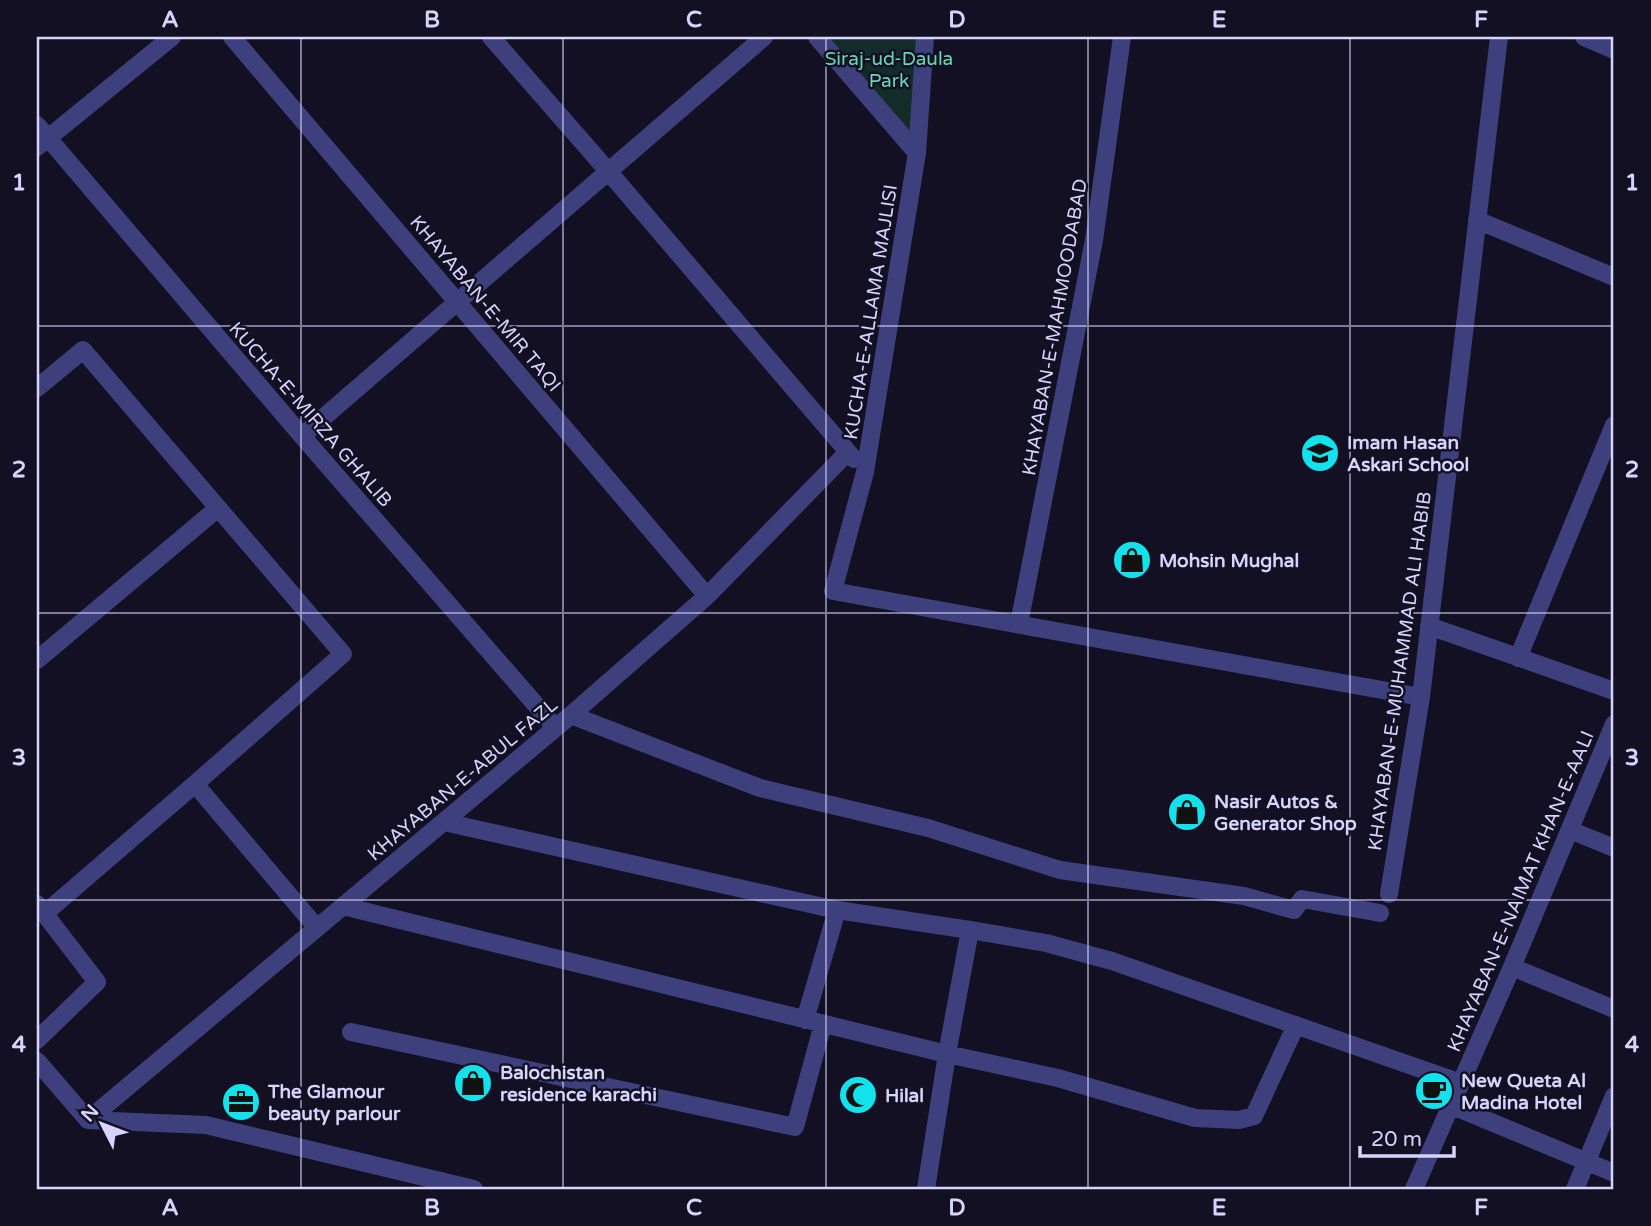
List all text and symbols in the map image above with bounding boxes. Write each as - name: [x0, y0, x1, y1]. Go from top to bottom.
- text: A: [161, 6, 179, 34]
- text: B: [424, 6, 440, 34]
- text: C: [686, 6, 702, 34]
- text: D: [948, 6, 966, 34]
- text: E: [1212, 6, 1226, 34]
- text: F: [1474, 6, 1488, 34]
- park label: Siraj-ud-Daula Park: [825, 48, 953, 92]
- text: 1: [12, 169, 26, 197]
- text: 1: [1625, 169, 1639, 197]
- street label: KHAYABAN-E-MAHMOODABAD: [1018, 177, 1092, 477]
- street label: KUCHA-E-ALLAMA MAJLISI: [840, 183, 902, 441]
- street label: KHAYABAN-E-MIR TAQI: [405, 211, 565, 396]
- street label: KUCHA-E-MIRZA GHALIB: [224, 318, 396, 511]
- school or university icon: Imam Hasan Askari School: [1299, 432, 1341, 474]
- place label: Imam Hasan Askari School: [1347, 432, 1469, 476]
- text: 2: [12, 456, 26, 484]
- text: 2: [1625, 456, 1639, 484]
- street label: KHAYABAN-E-MUHAMMAD ALI HABIB: [1364, 490, 1436, 852]
- shop icon: Mohsin Mughal: [1111, 539, 1153, 581]
- place label: Mohsin Mughal: [1159, 550, 1299, 573]
- street label: KHAYABAN-E-ABUL FAZL: [363, 694, 562, 866]
- street label: KHAYABAN-E-NAIMAT KHAN-E-AALI: [1443, 728, 1599, 1055]
- text: 3: [12, 744, 26, 772]
- text: 3: [1625, 744, 1639, 772]
- shop icon: Nasir Autos & Generator Shop: [1166, 791, 1208, 833]
- place label: Nasir Autos & Generator Shop: [1214, 791, 1357, 836]
- text: 4: [12, 1031, 27, 1059]
- text: 4: [1625, 1031, 1640, 1059]
- shop icon: Balochistan residence karachi: [452, 1062, 494, 1104]
- place label: Balochistan residence karachi: [500, 1062, 657, 1106]
- cafe icon: New Queta Al Madina Hotel: [1413, 1070, 1455, 1112]
- place label: New Queta Al Madina Hotel: [1461, 1070, 1586, 1114]
- mosque icon: Hilal: [837, 1074, 879, 1116]
- office icon: The Glamour beauty parlour: [220, 1081, 262, 1123]
- place label: The Glamour beauty parlour: [267, 1081, 401, 1126]
- place label: Hilal: [885, 1085, 924, 1107]
- north arrow: [66, 1090, 136, 1160]
- text: N: [77, 1100, 103, 1126]
- scale bar: [1360, 1114, 1455, 1158]
- text: 20 m: [1371, 1127, 1422, 1152]
- text: A: [161, 1194, 179, 1222]
- text: B: [424, 1194, 440, 1222]
- text: C: [686, 1194, 702, 1222]
- text: D: [948, 1194, 966, 1222]
- text: E: [1212, 1194, 1226, 1222]
- text: F: [1474, 1194, 1488, 1222]

